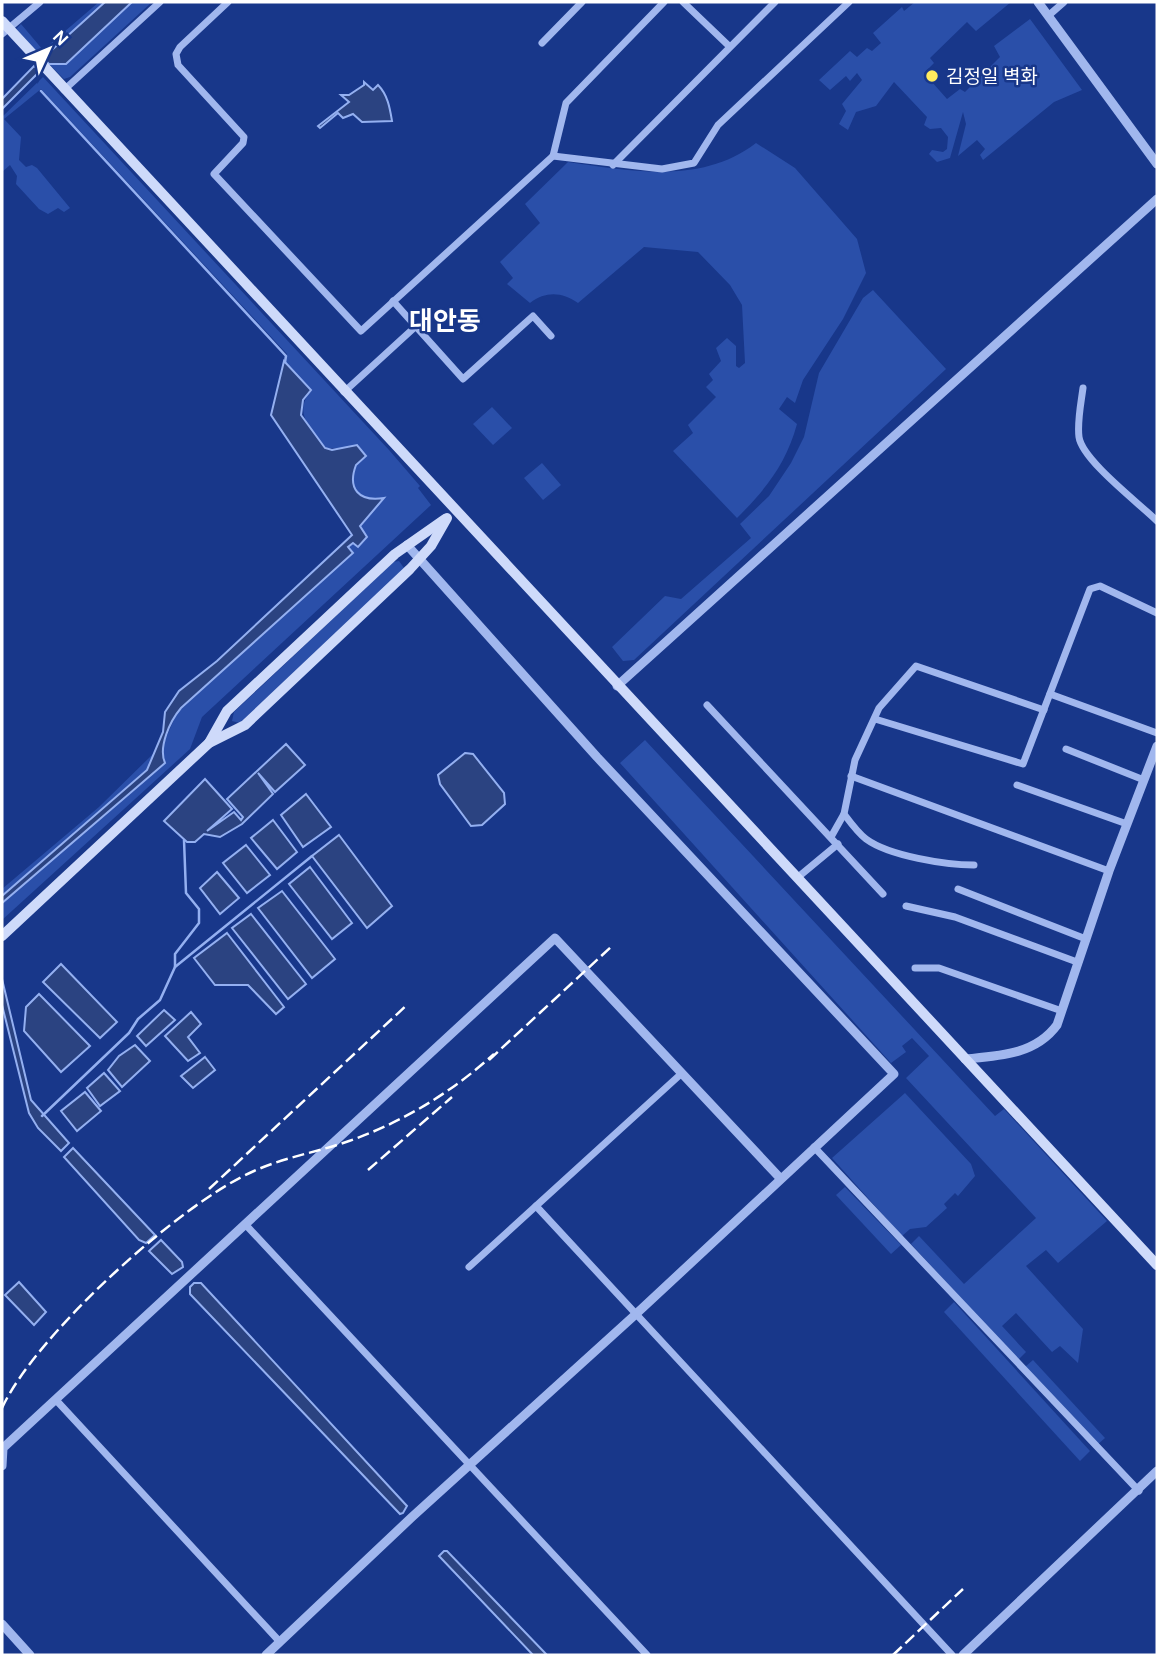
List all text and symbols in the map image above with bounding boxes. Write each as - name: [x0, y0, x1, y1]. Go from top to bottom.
- north arrow: [14, 14, 84, 84]
- text: N: [48, 25, 73, 50]
- place label: 김정일 벽화: [946, 66, 1038, 88]
- marker: 김정일 벽화: [924, 68, 940, 84]
- district label: 대안동: [409, 306, 481, 337]

